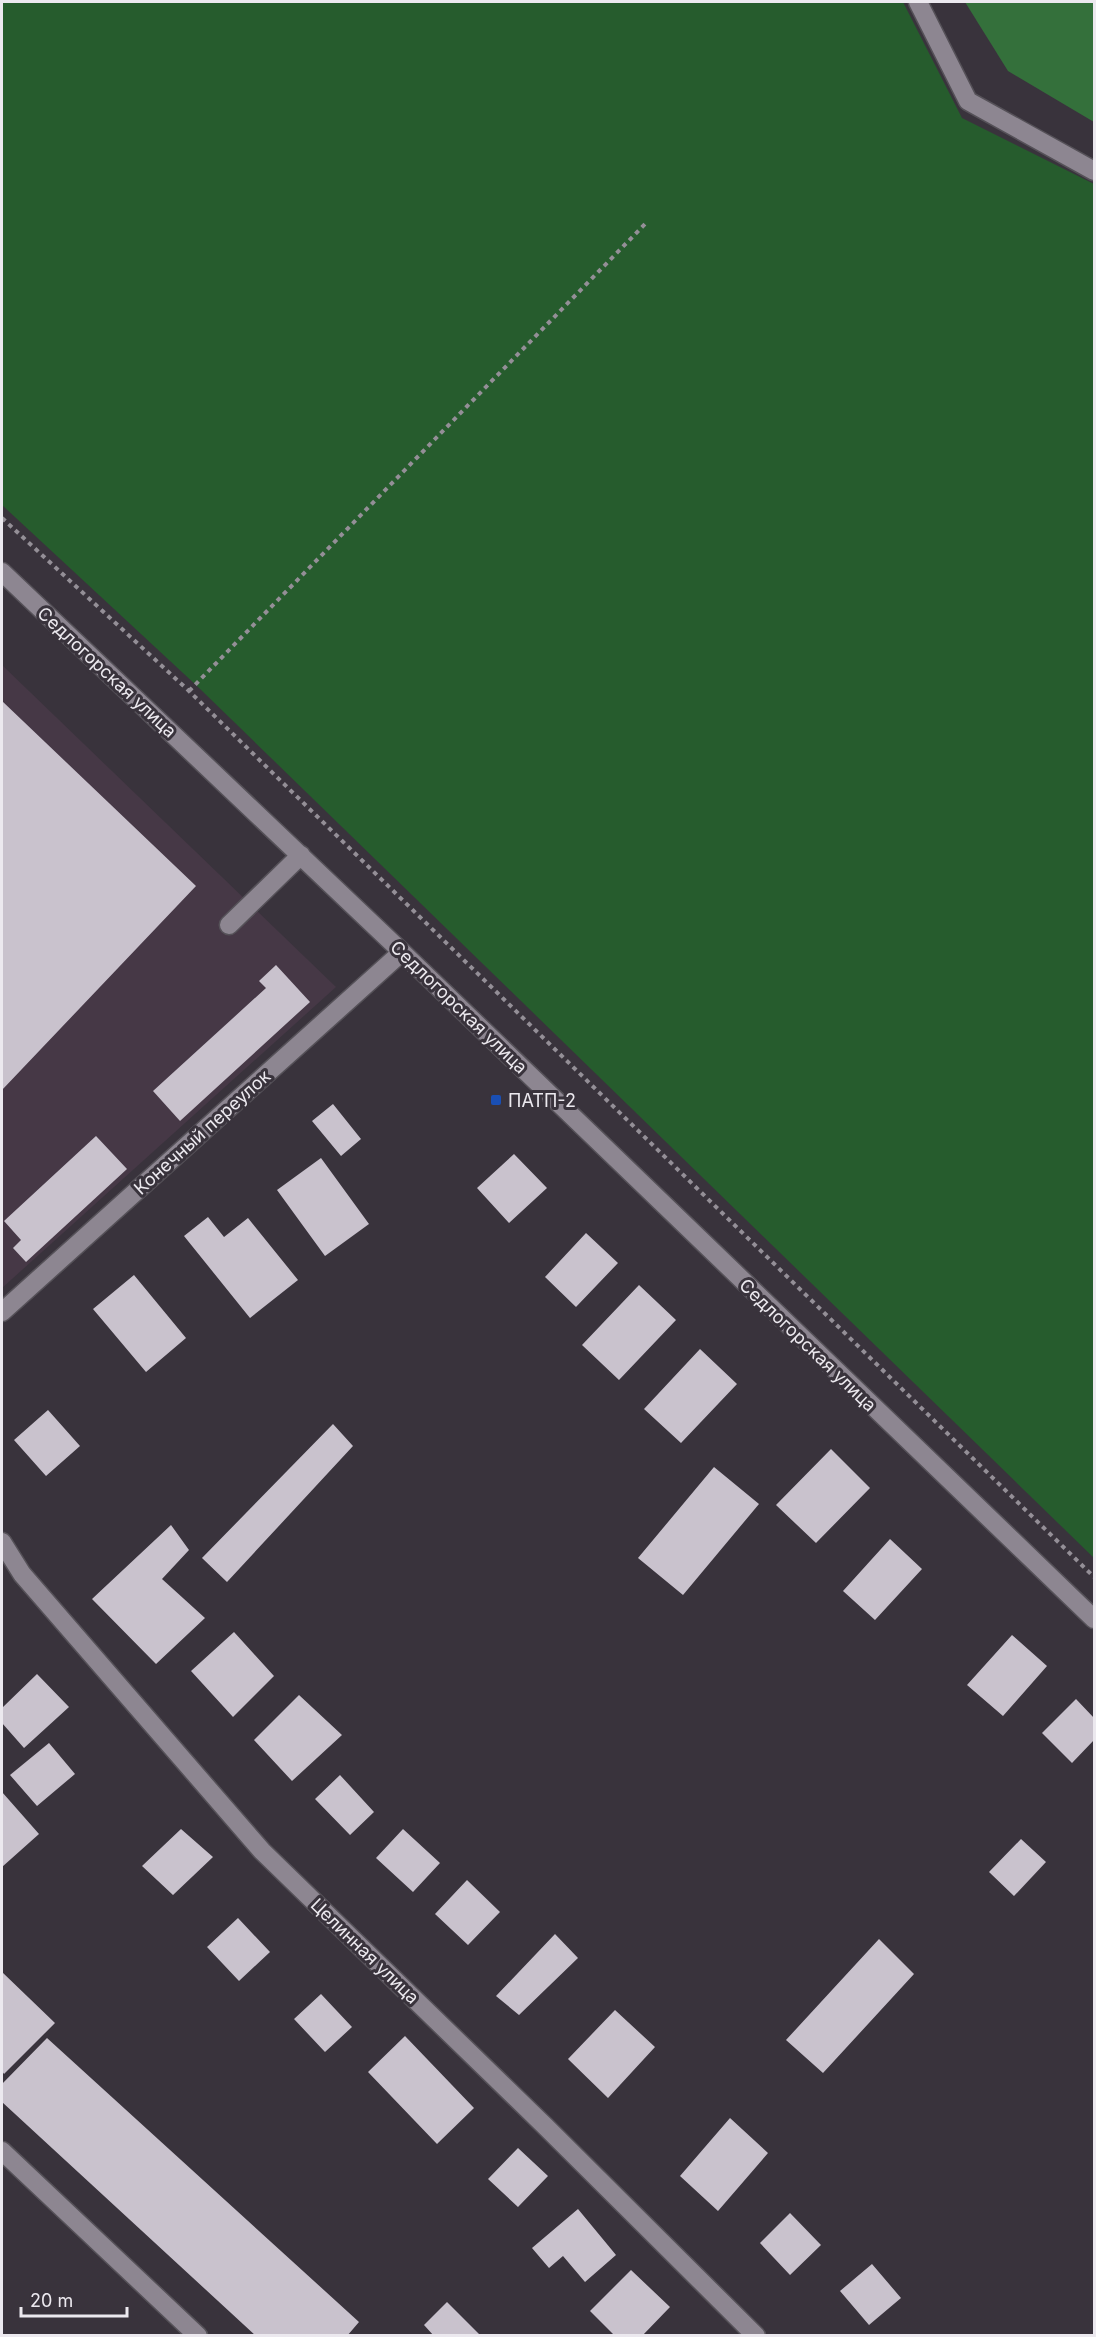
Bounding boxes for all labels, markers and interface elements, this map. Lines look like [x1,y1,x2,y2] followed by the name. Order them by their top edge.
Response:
[33,602,181,742] street label: Седлогорская улица
[386,936,532,1078] street label: Седлогорская улица
[130,1065,275,1199] street label: Конечный переулок
[508,1090,576,1111] place label: ПАТП-2
[489,1093,503,1107] marker: ПАТП-2
[735,1274,881,1416] street label: Седлогорская улица
[307,1894,423,2008] street label: Целинная улица
[21,2280,128,2318] scale bar
[30,2290,73,2311] text: 20 m

